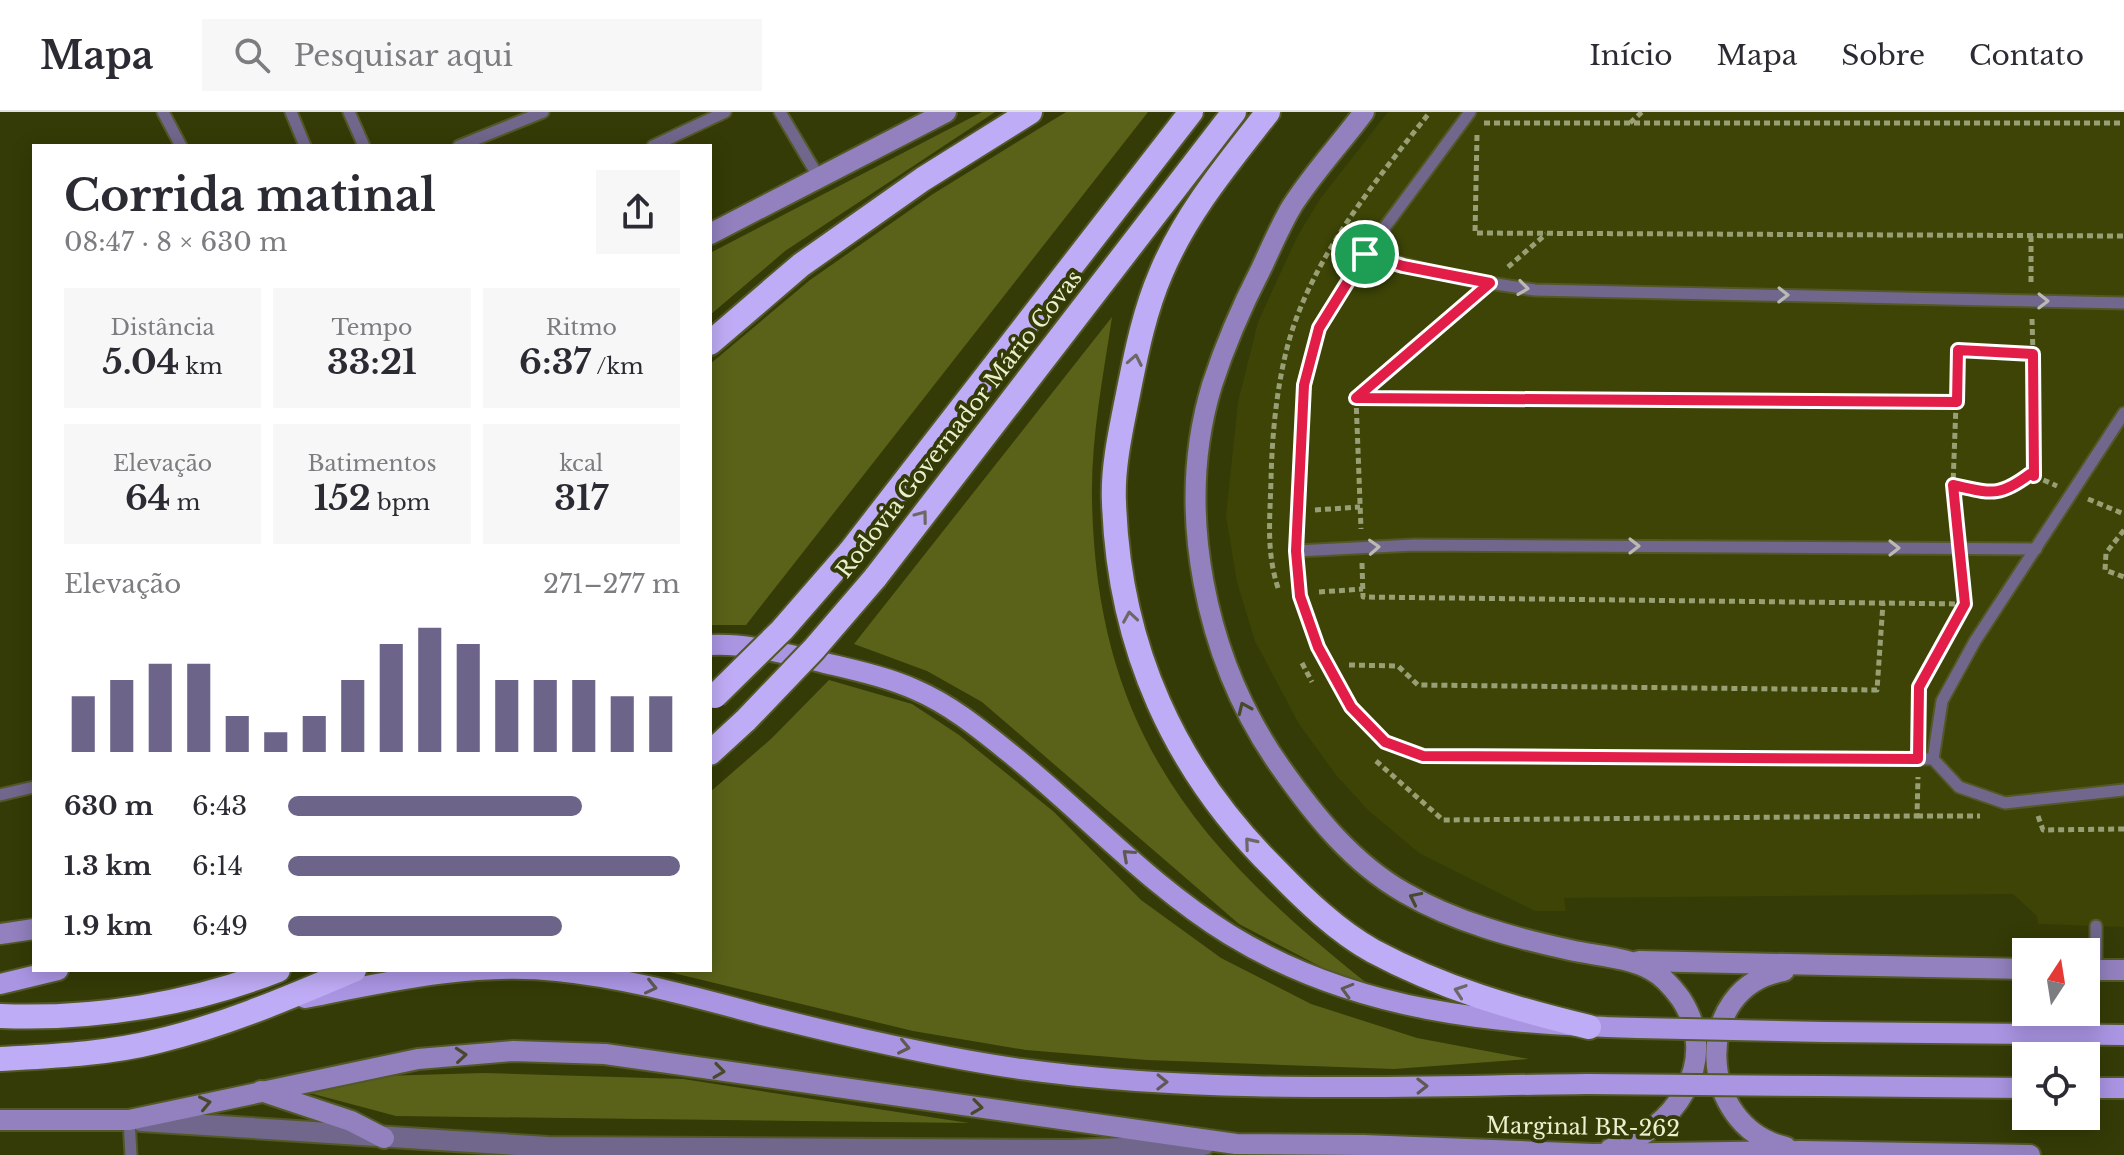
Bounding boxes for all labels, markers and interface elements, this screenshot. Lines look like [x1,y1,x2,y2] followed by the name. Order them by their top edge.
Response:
[202,19,762,91] search box
[40,32,154,79] text: Mapa
[230,33,274,77] icon: search
[294,37,513,74] text: Pesquisar aqui
[1589,38,1673,73] text: Início
[1717,38,1797,73] text: Mapa
[1841,38,1925,73] text: Sobre
[1969,38,2084,73] text: Contato
[64,168,436,223] text: Corrida matinal
[596,170,680,254] button: share
[1331,220,1399,288] pin
[64,226,287,258] text: 08:47 · 8 × 630 m
[1343,232,1387,276] icon: arrive
[830,265,1088,583] street label: Rodovia Governador Mário Covas
[1516,279,1530,296] one-way arrow
[1777,287,1790,304] one-way arrow
[2037,292,2050,310] one-way arrow
[111,314,215,341] text: Distância
[332,314,412,341] text: Tempo
[546,314,617,341] text: Ritmo
[103,341,179,383] text: 5.04
[327,341,417,383] text: 33:21
[519,341,591,383] text: 6:37
[179,353,223,380] text: km
[591,353,644,380] text: /km
[1126,354,1143,367] one-way arrow
[113,450,212,477] text: Elevação
[308,450,436,477] text: Batimentos
[559,450,603,477] text: kcal
[125,477,170,519] text: 64
[314,477,371,519] text: 152
[554,477,608,519] text: 317
[170,489,200,516] text: m
[371,489,430,516] text: bpm
[912,510,926,525] one-way arrow
[1628,537,1641,555] one-way arrow
[1368,539,1381,556] one-way arrow
[1888,539,1901,556] one-way arrow
[64,568,181,600] text: Elevação
[543,568,680,600] text: 271–277 m
[1122,610,1139,624] one-way arrow
[1238,702,1254,716] one-way arrow
[64,790,153,822] text: 630 m
[192,790,247,822] text: 6:43
[1245,838,1260,853] one-way arrow
[64,850,152,882] text: 1.3 km
[192,850,243,882] text: 6:14
[1122,850,1137,864] one-way arrow
[1409,892,1424,908] one-way arrow
[64,910,153,942] text: 1.9 km
[192,910,248,942] text: 6:49
[2012,938,2100,1026] north arrow
[2012,938,2100,1130] map controls
[644,978,658,995] one-way arrow
[1341,982,1355,999] one-way arrow
[1454,985,1468,1001] one-way arrow
[897,1038,911,1055] one-way arrow
[2012,1042,2100,1130] button: locate
[455,1047,468,1064] one-way arrow
[712,1062,726,1079] one-way arrow
[1156,1073,1169,1091] one-way arrow
[1416,1077,1429,1095] one-way arrow
[198,1095,212,1112] one-way arrow
[970,1098,983,1115] one-way arrow
[1486,1112,1680,1142] street label: Marginal BR-262

